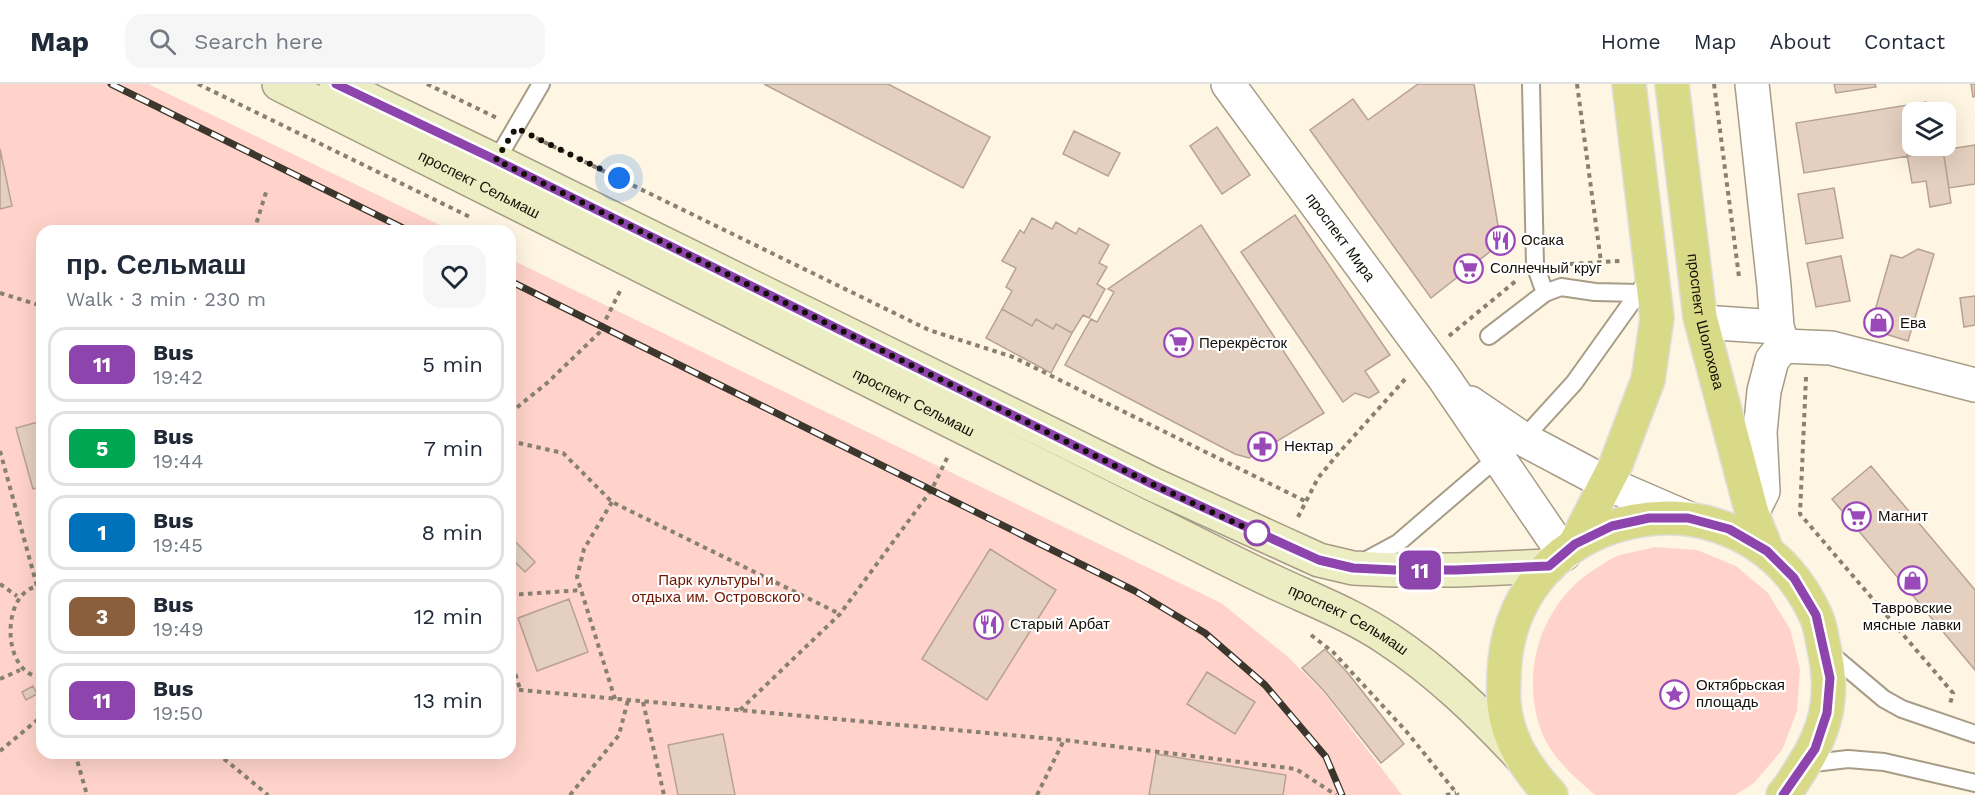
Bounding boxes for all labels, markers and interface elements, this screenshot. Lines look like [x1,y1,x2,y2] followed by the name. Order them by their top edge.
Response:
[125,14,545,68] search box
[30,25,89,58] text: Map
[146,25,179,58] icon: search
[194,29,323,54] text: Search here
[1601,29,1661,54] text: Home
[1694,29,1737,54] text: Map
[1770,29,1831,54] text: About
[1864,29,1945,54] text: Contact
[1902,102,1956,156] map controls
[1902,102,1956,156] button: layers
[416,146,543,222] street label: проспект Сельмаш
[604,163,634,193] your location
[1302,189,1379,285] street label: проспект Мира
[1484,224,1516,256] restaurant icon: Осака
[1521,231,1564,249] place label: Осака
[423,245,486,308] button: heart
[66,248,247,281] text: пр. Сельмаш
[1453,252,1485,284] supermarket icon: Солнечный круг
[1683,253,1728,392] street label: проспект Шолохова
[1490,259,1602,277] place label: Солнечный круг
[66,287,266,311] text: Walk · 3 min · 230 m
[1863,307,1895,339] shop icon: Ева
[1900,314,1927,332] place label: Ева
[1162,327,1194,359] supermarket icon: Перекрёсток
[1199,334,1288,352] place label: Перекрёсток
[153,340,193,365] text: Bus
[93,352,111,377] text: 11
[422,352,483,377] text: 5 min
[850,364,977,440] street label: проспект Сельмаш
[153,365,203,389] text: 19:42
[153,424,193,449] text: Bus
[1247,430,1279,462] pharmacy icon: Нектар
[96,436,108,461] text: 5
[423,436,483,461] text: 7 min
[1284,437,1333,455] place label: Нектар
[153,449,204,473] text: 19:44
[1841,500,1873,532] supermarket icon: Магнит
[1878,507,1928,525] place label: Магнит
[153,508,193,533] text: Bus
[97,520,107,545] text: 1
[422,520,483,545] text: 8 min
[1244,520,1270,546] unlabelled marker
[153,533,203,557] text: 19:45
[1393,550,1447,590] line badge: 11
[1411,558,1429,583] text: 11
[1896,565,1928,597] shop icon: Тавровские мясные лавки
[631,571,801,606] park label: Парк культуры и отдыха им. Островского
[1286,581,1412,659] street label: проспект Сельмаш
[153,592,193,617] text: Bus
[1863,599,1961,634] place label: Тавровские мясные лавки
[96,604,108,629] text: 3
[414,604,483,629] text: 12 min
[973,608,1005,640] restaurant icon: Старый Арбат
[1010,615,1110,633] place label: Старый Арбат
[153,617,204,641] text: 19:49
[153,676,193,701] text: Bus
[1696,676,1785,711] place label: Октябрьская площадь
[1659,678,1691,710] place icon: Октябрьская площадь
[93,688,111,713] text: 11
[414,688,483,713] text: 13 min
[153,701,203,725] text: 19:50

